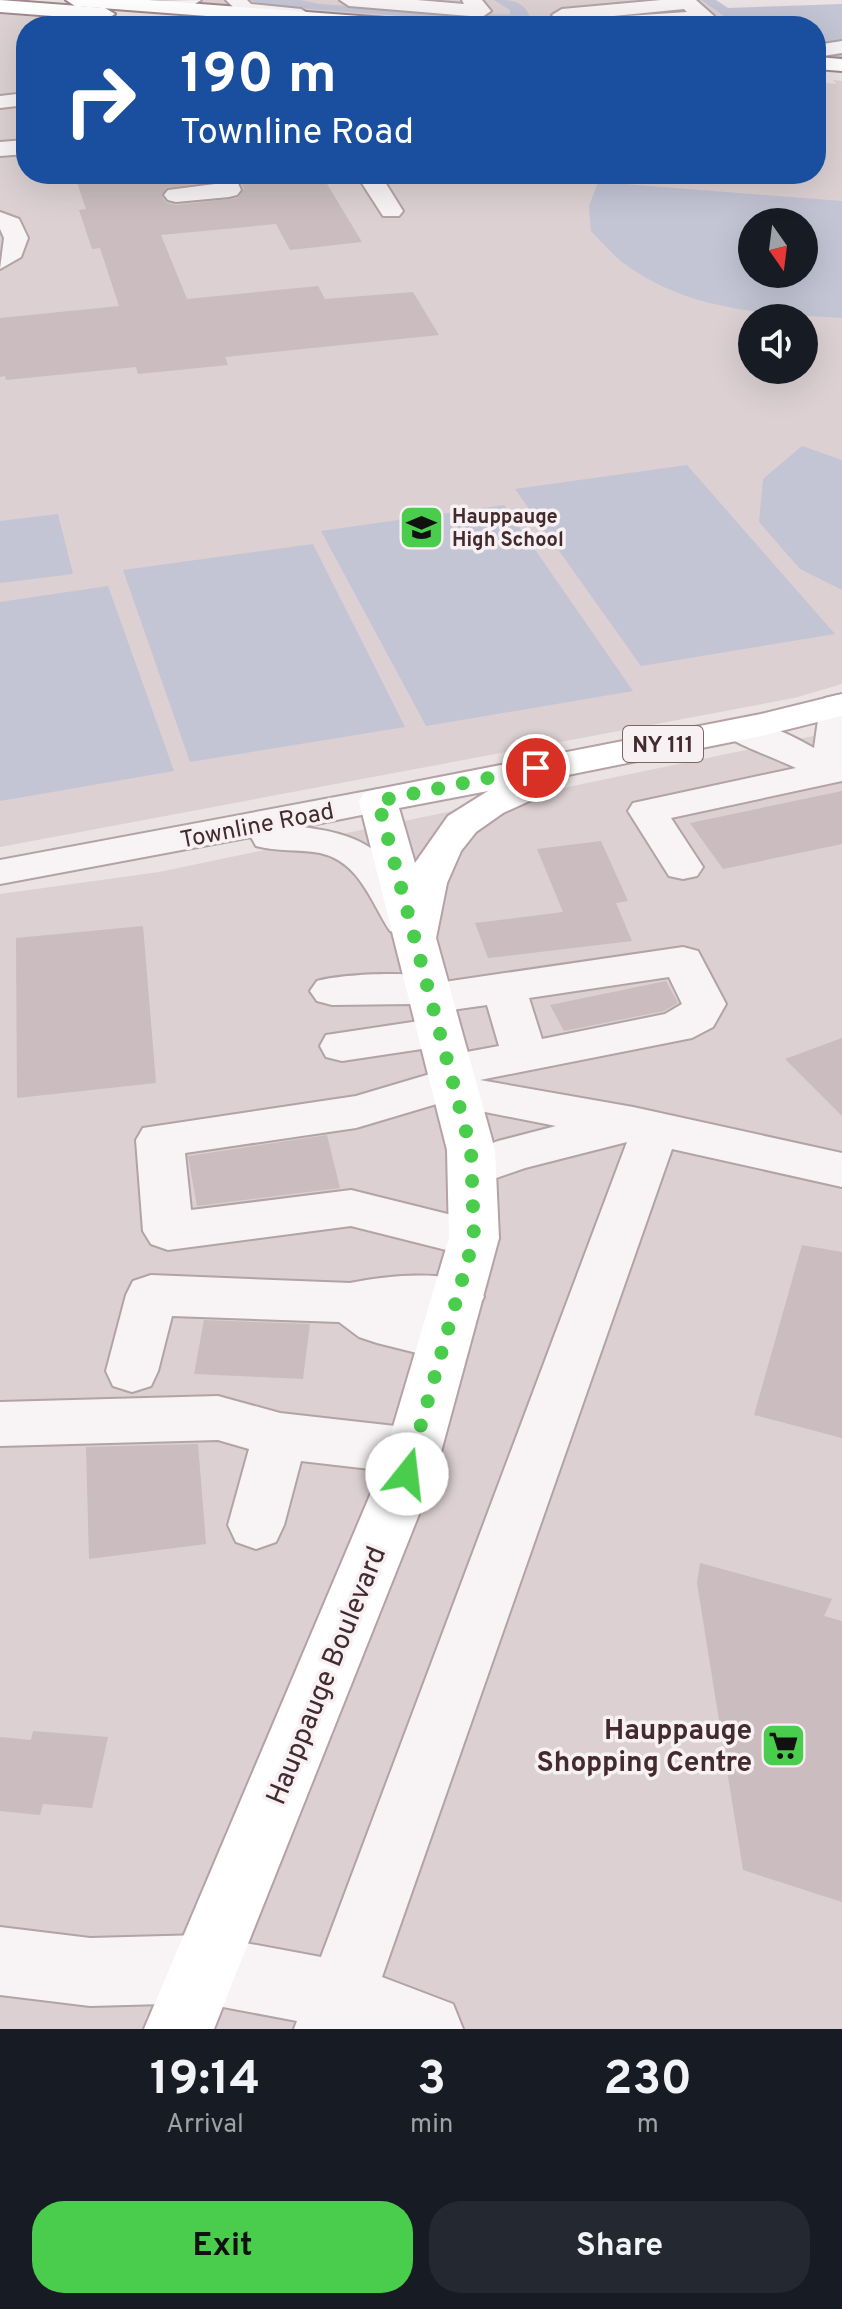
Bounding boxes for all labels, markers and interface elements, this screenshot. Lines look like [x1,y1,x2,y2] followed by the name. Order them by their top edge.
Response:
[180,42,337,112] text: 190 m
[48,48,152,152] icon: right
[180,111,414,157] text: Townline Road
[738,208,818,288] north arrow
[738,208,818,384] map controls
[738,304,818,384] button: sound
[397,503,445,551] school or university icon: Hauppauge High School
[452,505,564,554] place label: Hauppauge High School
[623,726,703,762] road number: NY 111
[502,734,570,802] pin
[514,746,558,790] icon: arrive
[178,797,337,857] street label: Townline Road
[365,1432,449,1516] position arrow
[259,1542,396,1811] street label: Hauppauge Boulevard
[537,1714,752,1782] place label: Hauppauge Shopping Centre
[759,1721,807,1769] supermarket icon: Hauppauge Shopping Centre
[150,2051,260,2111] text: 19:14
[417,2051,446,2111] text: 3
[603,2051,692,2111] text: 230
[166,2109,244,2142] text: Arrival
[410,2109,453,2142] text: min
[637,2109,659,2142] text: m
[32,2201,413,2293] button: Exit
[429,2201,810,2293] button: Share

